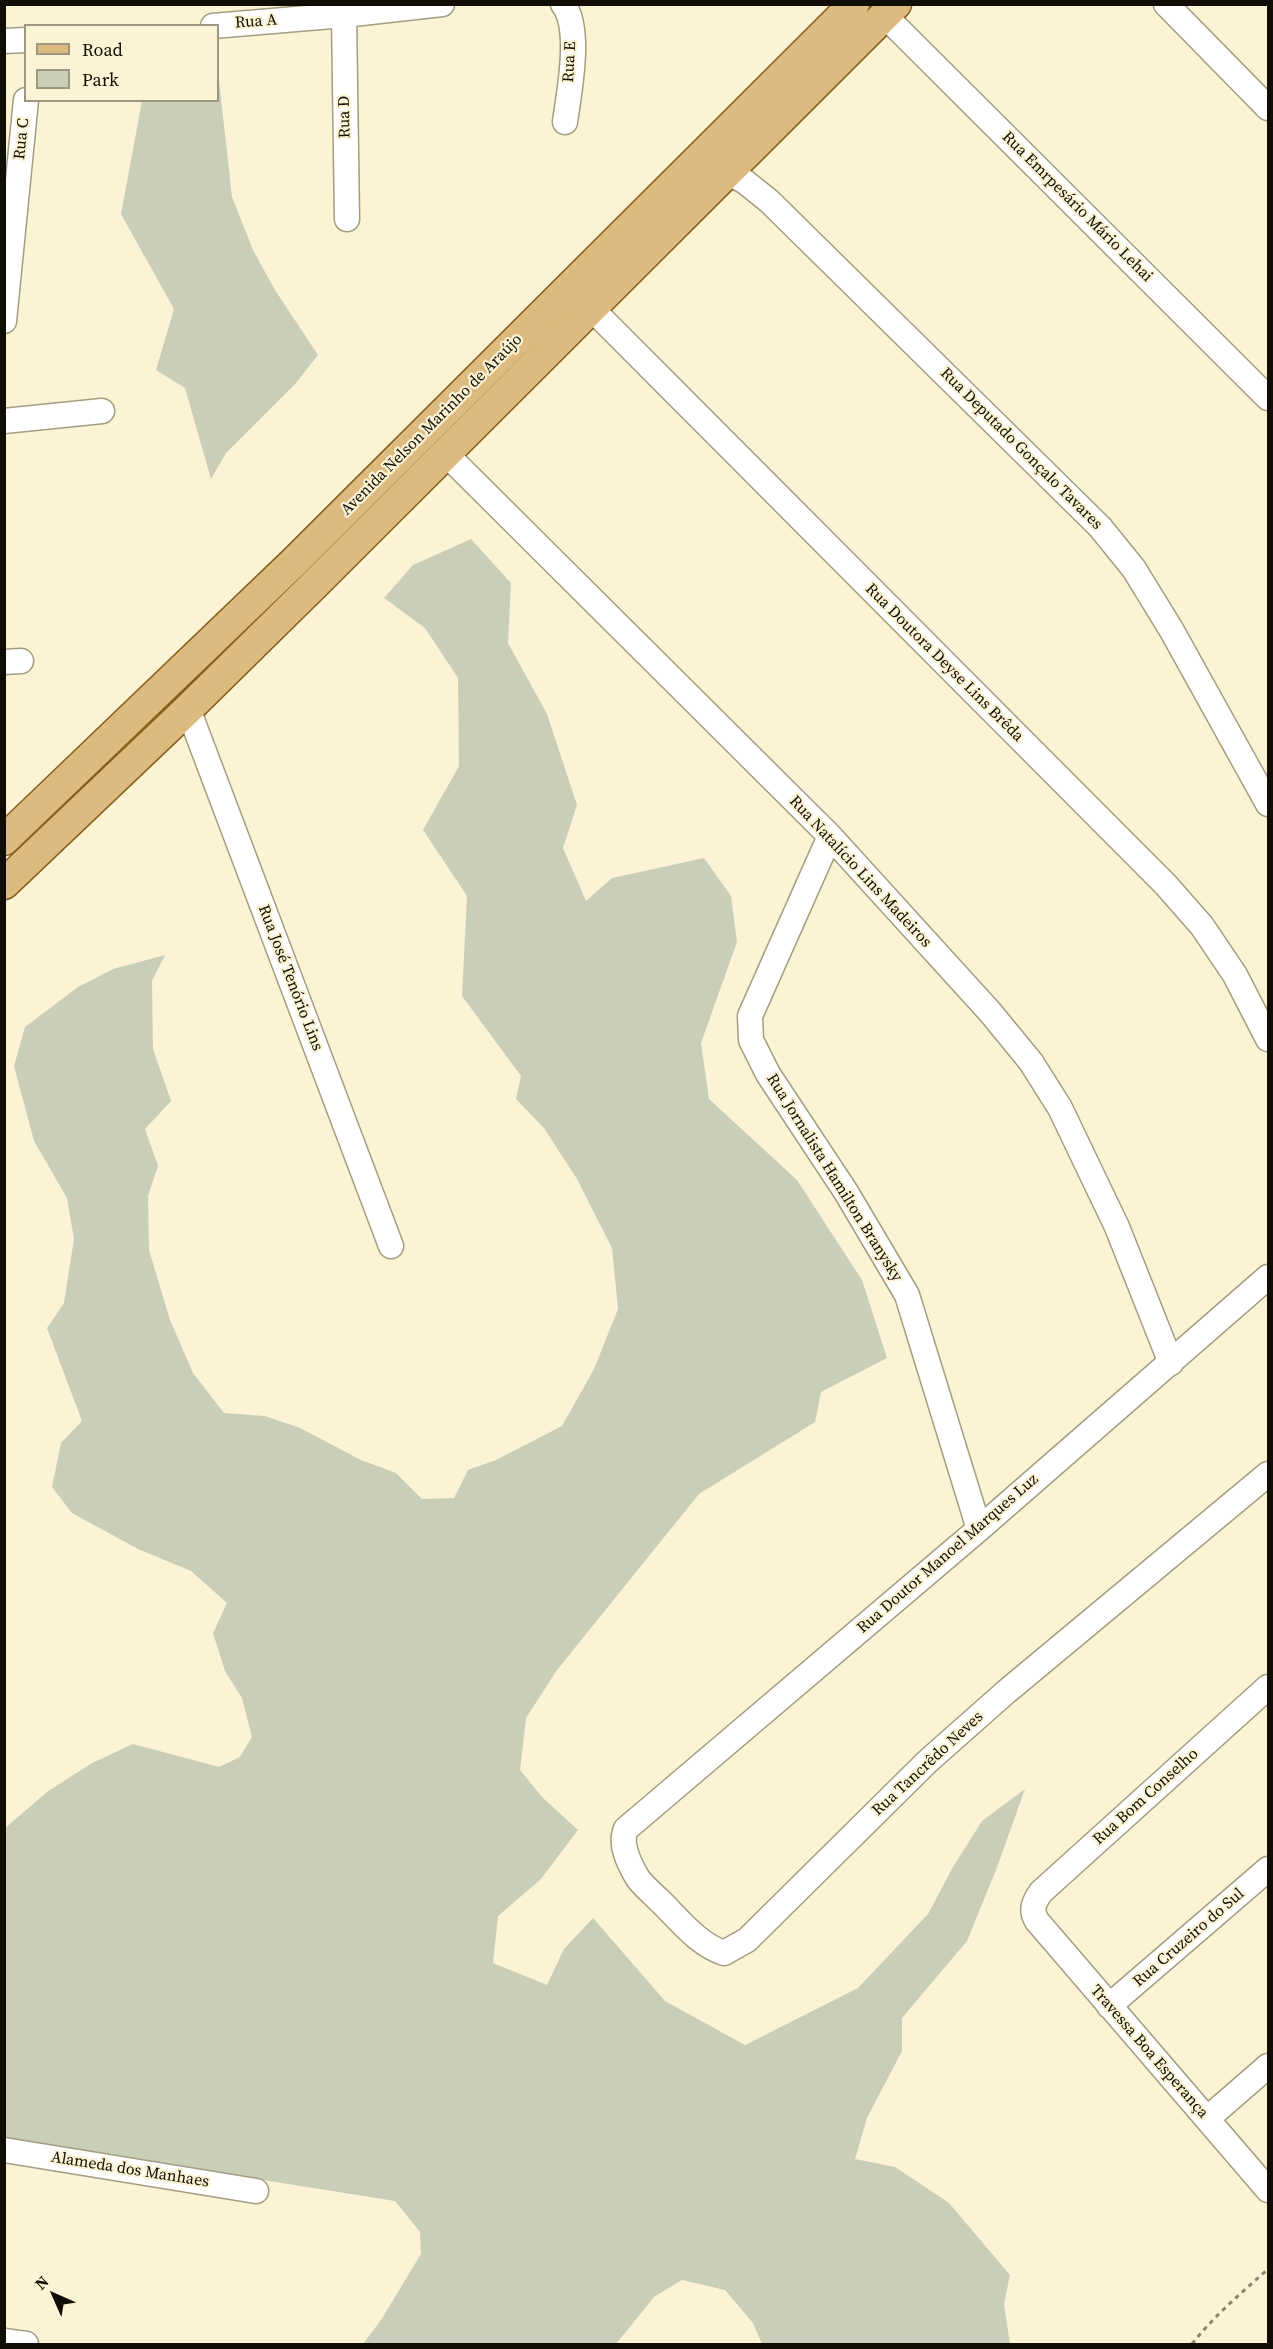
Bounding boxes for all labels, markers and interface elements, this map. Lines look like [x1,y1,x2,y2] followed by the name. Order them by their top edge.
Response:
[234,11,278,33] street label: Rua A
[24,24,219,102] legend
[82,37,123,62] text: Road
[559,41,581,83] street label: Rua E
[82,67,119,92] text: Park
[335,95,355,139] street label: Rua D
[10,117,34,161] street label: Rua C
[998,128,1156,286] street label: Rua Emrpesário Mário Lehai
[337,330,527,520] street label: Avenida Nelson Marinho de Araújo
[936,364,1106,534] street label: Rua Deputado Gonçalo Tavares
[861,580,1027,746] street label: Rua Doutora Deyse Lins Brêda
[785,792,935,952] street label: Rua Natalício Lins Madeiros
[253,902,327,1054] street label: Rua José Tenório Lins
[762,1071,906,1285] street label: Rua Jornalista Hamilton Branysky
[853,1470,1043,1638] street label: Rua Doutor Manoel Marques Luz
[869,1708,987,1820] street label: Rua Tancrêdo Neves
[1089,1745,1203,1849] street label: Rua Bom Conselho
[1130,1885,1248,1991] street label: Rua Cruzeiro do Sul
[1086,1981,1212,2123] street label: Travessa Boa Esperança
[50,2148,210,2192] street label: Alameda dos Manhaes
[24,2265,84,2325] north arrow
[29,2270,53,2294] text: N

